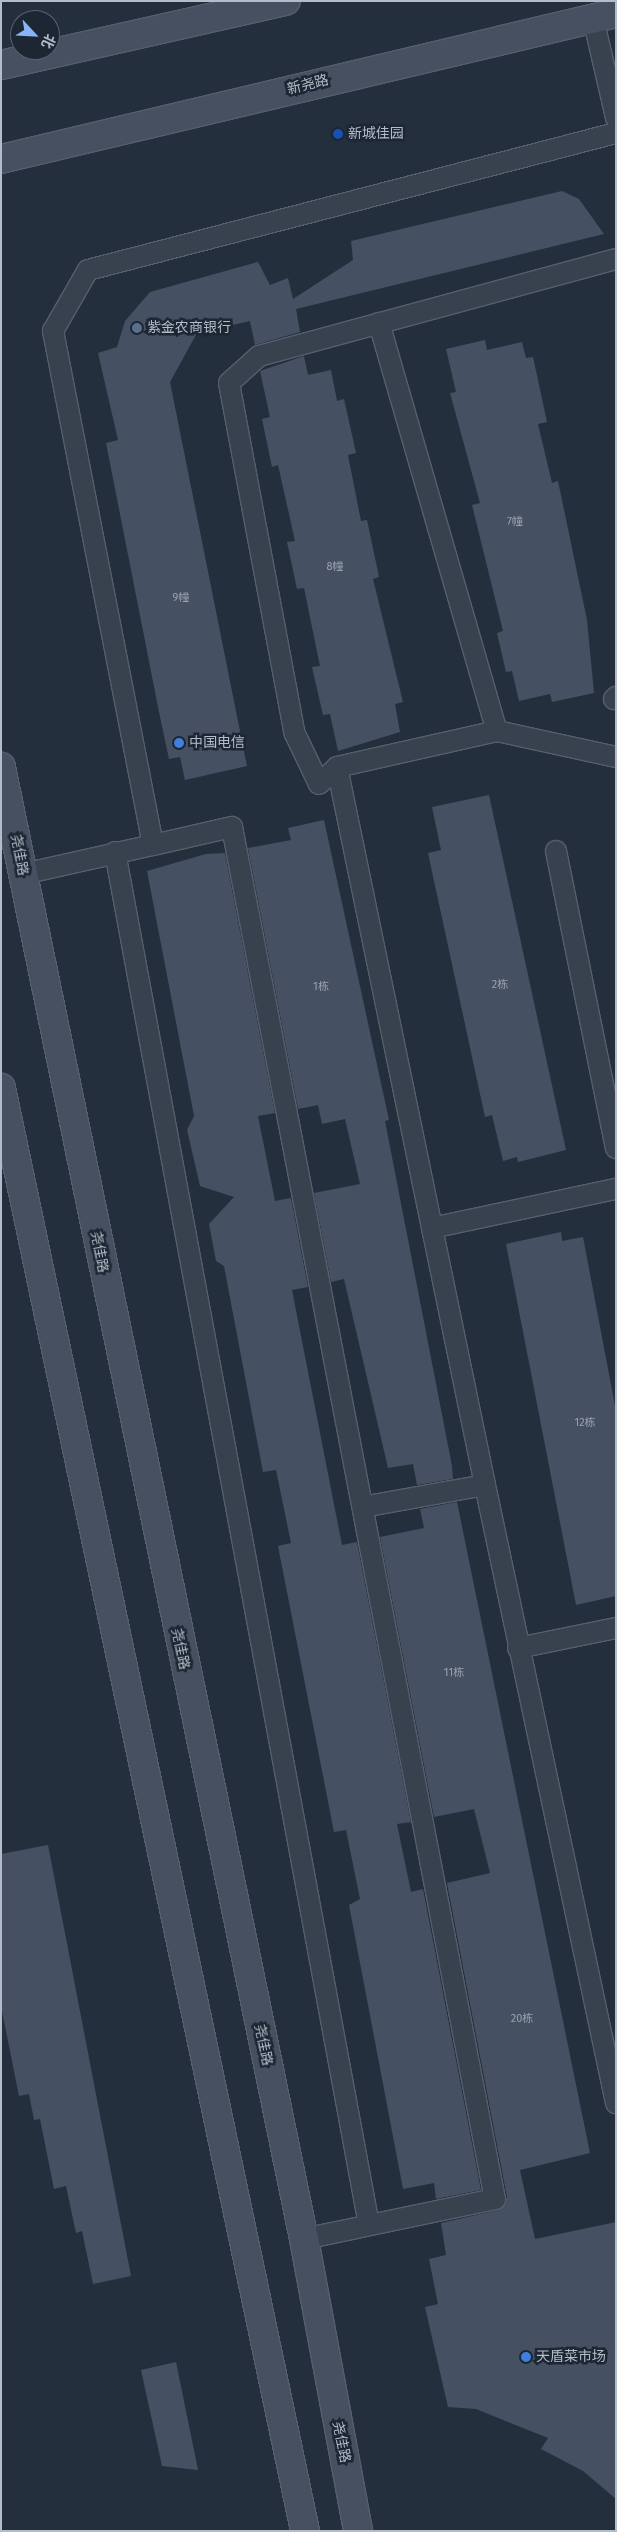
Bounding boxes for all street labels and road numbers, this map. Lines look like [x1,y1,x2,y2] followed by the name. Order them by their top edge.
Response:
[286,72,330,98] street label: 新尧路
[7,833,31,877] street label: 尧佳路
[87,1230,111,1274] street label: 尧佳路
[167,1627,193,1671] street label: 尧佳路
[250,2023,276,2067] street label: 尧佳路
[329,2420,353,2464] street label: 尧佳路

